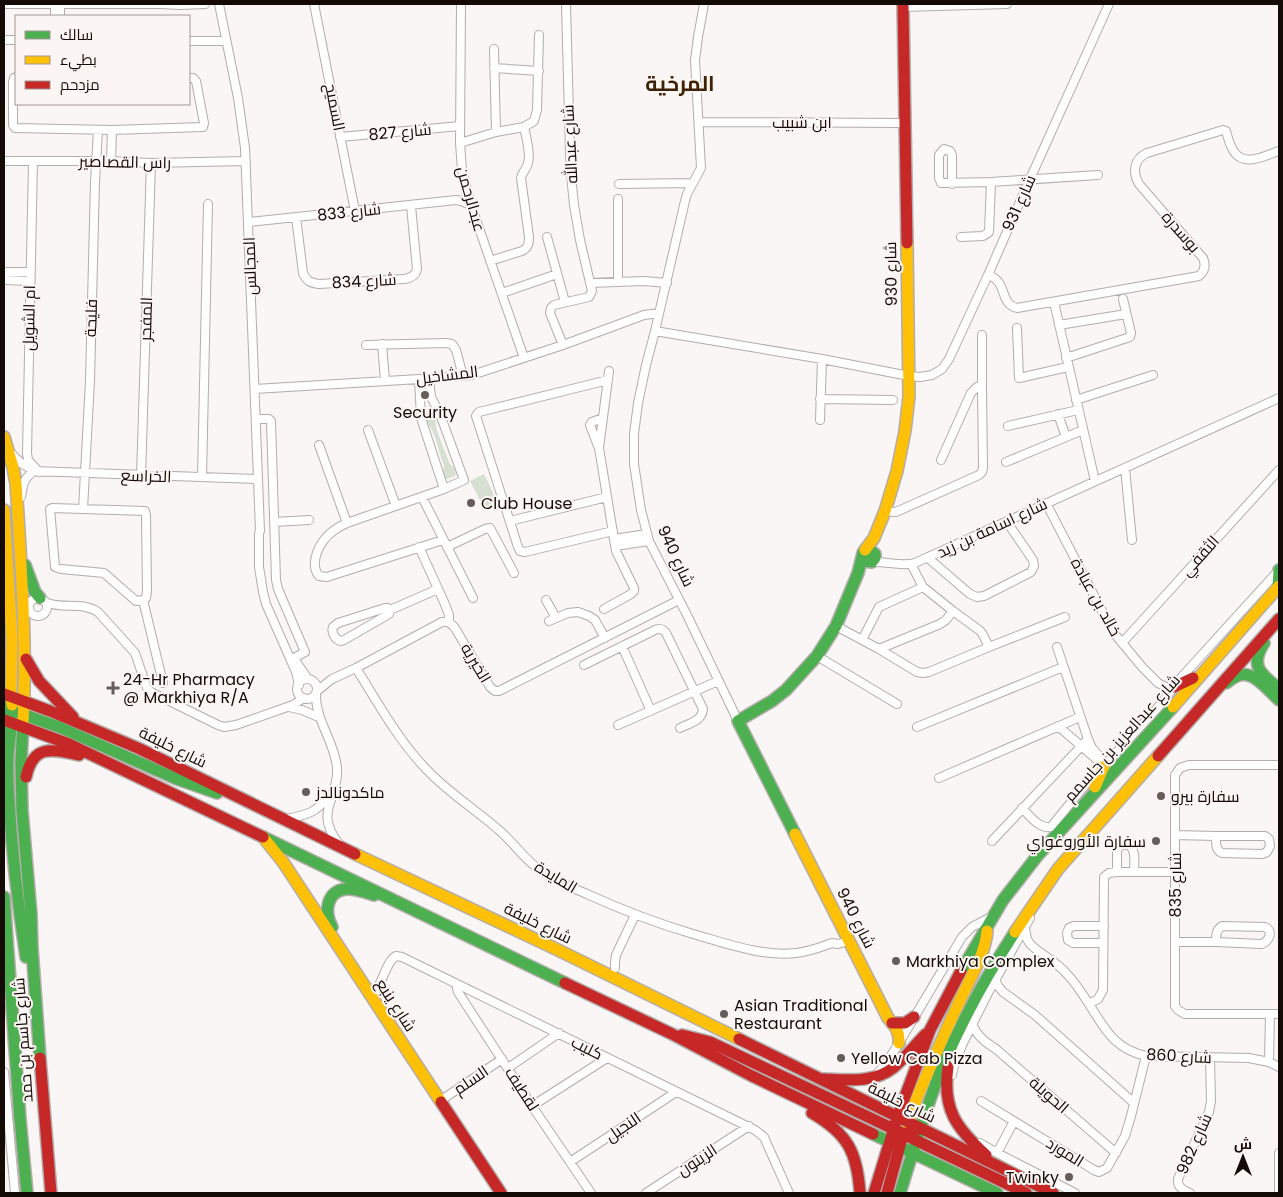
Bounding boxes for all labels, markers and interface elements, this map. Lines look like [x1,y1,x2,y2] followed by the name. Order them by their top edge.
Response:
[15,15,190,105] legend
[60,24,93,45] text: سالك
[60,49,97,72] text: بطيء
[645,69,715,98] district label: المرخية
[60,74,100,95] text: مزدحم
[319,81,351,133] street label: السميح
[556,104,584,184] street label: شارع عبدالله
[772,111,832,134] street label: ابن شبيب
[367,118,433,146] street label: شارع 827
[78,150,171,174] street label: راس القصاصير
[451,164,491,234] street label: عبدالرحمن
[996,171,1042,235] street label: شارع 931
[316,197,382,227] street label: شارع 833
[1156,206,1206,258] street label: بوسدرة
[237,236,263,296] street label: المجالس
[879,241,903,307] street label: شارع 930
[331,268,397,294] street label: شارع 834
[17,285,41,351] street label: ام الشويل
[134,297,158,342] street label: المفجر
[79,298,103,338] street label: فليحة
[414,360,480,390] street label: المشاخيل
[419,389,431,401] marker: Security
[393,401,457,424] place label: Security
[120,464,172,488] street label: الخراسع
[481,492,573,515] place label: Club House
[933,492,1051,564] street label: شارع اسامة بن زيد
[465,497,477,509] marker: Club House
[652,521,700,591] street label: شارع 940
[1175,530,1226,583] street label: الثقفي
[1065,554,1127,640] street label: خالد بن عبادة
[455,639,497,687] street label: الخيرية
[123,668,255,709] place label: 24-Hr Pharmacy @ Markhiya R/A
[1059,669,1185,807] street label: شارع عبدالعزيز بن جاسمم
[107,682,119,694] marker: 24-Hr Pharmacy @ Markhiya R/A
[135,721,211,773] street label: شارع خليفة
[315,781,384,804] place label: ماكدونالدز
[1171,785,1240,808] place label: سفارة بيرو
[300,786,312,798] marker: ماكدونالدز
[1155,790,1167,802] marker: سفارة بيرو
[1026,830,1146,855] place label: سفارة الأوروغواي
[1150,835,1162,847] marker: سفارة الأوروغواي
[1164,853,1187,917] street label: شارع 835
[530,855,582,899] street label: المايدة
[831,884,881,952] street label: شارع 940
[500,897,576,949] street label: شارع خليفة
[906,950,1055,973] place label: Markhiya Complex
[890,955,902,967] marker: Markhiya Complex
[370,974,422,1036] street label: شارع ينبع
[7,977,39,1103] street label: شارع جاسم بن حمد
[734,994,868,1035] place label: Asian Traditional Restaurant
[718,1008,730,1020] marker: Asian Traditional Restaurant
[567,1030,607,1066] street label: كليب
[1146,1043,1212,1069] street label: شارع 860
[851,1047,983,1070] place label: Yellow Cab Pizza
[835,1052,847,1064] marker: Yellow Cab Pizza
[449,1060,493,1100] street label: السلم
[499,1063,545,1115] street label: لقطيف
[1024,1071,1074,1119] street label: الحويلة
[864,1076,940,1128] street label: شارع خليفة
[600,1107,646,1147] street label: النجيل
[1170,1110,1218,1178] street label: شارع 982
[1042,1131,1088,1173] street label: المورد
[1218,1132,1268,1182] north arrow
[1234,1134,1252,1154] text: ش
[672,1138,722,1182] street label: الزيتون
[1006,1166,1059,1189] place label: Twinky
[1063,1171,1075,1183] marker: Twinky

